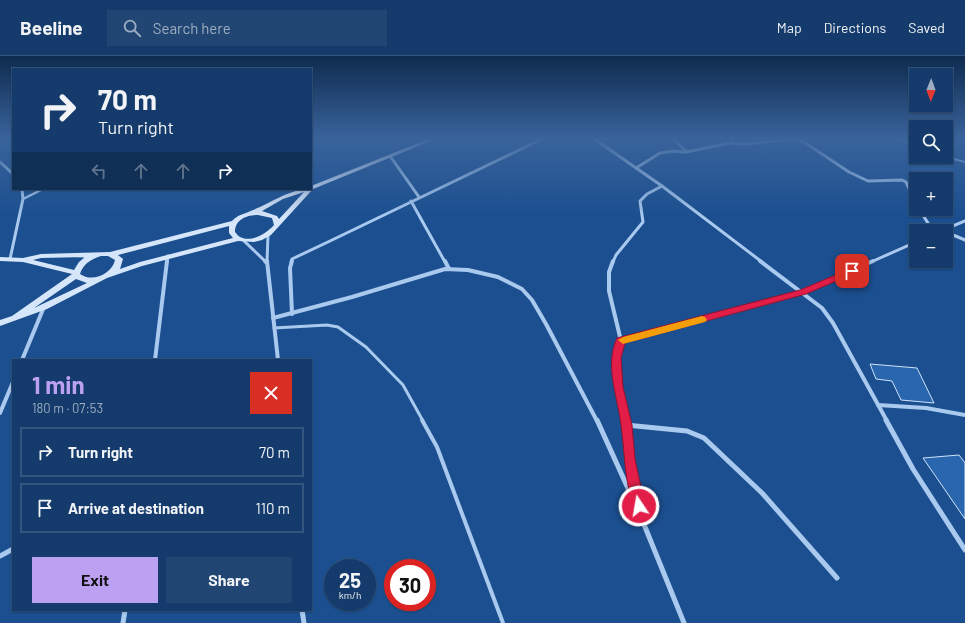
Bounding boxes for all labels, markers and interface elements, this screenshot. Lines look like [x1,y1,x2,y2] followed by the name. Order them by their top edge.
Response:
[107,10,387,46] search box
[20,16,83,39] text: Beeline
[121,17,143,39] icon: search
[153,19,231,37] text: Search here
[777,19,802,36] text: Map
[824,19,886,36] text: Directions
[908,19,945,36] text: Saved
[909,68,953,112] north arrow
[909,68,953,268] map controls
[98,82,157,116] text: 70 m
[32,84,84,136] icon: right
[98,116,174,138] text: Turn right
[909,120,953,164] button: search
[88,160,110,182] icon: left
[130,160,152,182] icon: ahead
[172,160,194,182] icon: ahead
[214,160,236,182] icon: right
[909,172,953,216] button: +
[909,224,953,268] button: −
[835,254,869,288] pin
[841,260,863,282] icon: arrive
[32,370,85,399] text: 1 min
[250,372,292,414] button: close
[32,400,103,416] text: 180 m · 07:53
[34,441,56,463] icon: right
[68,443,133,461] text: Turn right
[259,443,290,461] text: 70 m
[618,485,660,527] position arrow
[34,497,56,519] icon: arrive
[68,499,204,517] text: Arrive at destination
[256,499,290,517] text: 110 m
[32,557,158,603] button: Exit
[166,557,292,603] button: Share
[384,559,436,611] speed limit sign: 30
[339,568,361,592] text: 25
[339,589,361,601] text: km/h

